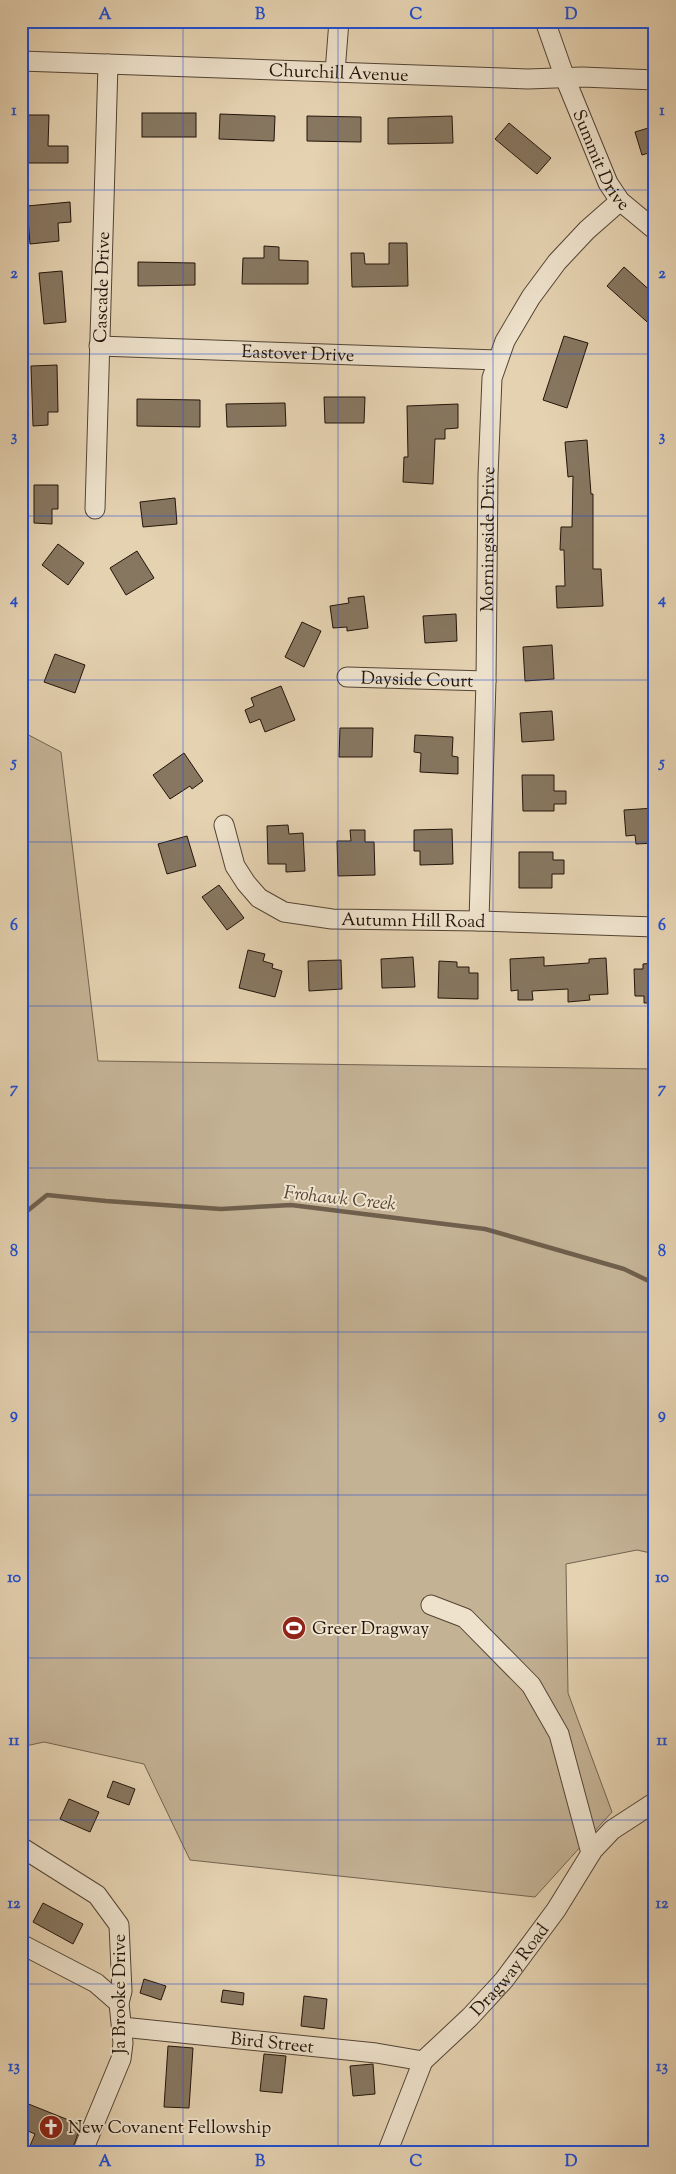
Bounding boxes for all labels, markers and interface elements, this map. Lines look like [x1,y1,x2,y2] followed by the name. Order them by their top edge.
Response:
[99,4,112,27] text: A
[255,4,265,27] text: B
[410,4,423,27] text: C
[565,4,578,27] text: D
[268,59,409,90] street label: Churchill Avenue
[11,100,17,123] text: 1
[659,100,665,123] text: 1
[564,106,634,218] street label: Summit Drive
[89,231,118,343] street label: Cascade Drive
[10,263,18,286] text: 2
[658,263,666,286] text: 2
[241,340,355,370] street label: Eastover Drive
[11,426,18,449] text: 3
[659,426,666,449] text: 3
[476,466,503,612] street label: Morningside Drive
[9,589,18,612] text: 4
[657,589,666,612] text: 4
[360,666,474,696] street label: Dayside Court
[9,752,17,775] text: 5
[657,752,665,775] text: 5
[341,908,486,936] street label: Autumn Hill Road
[10,915,18,938] text: 6
[658,915,666,938] text: 6
[10,1078,19,1101] text: 7
[658,1078,667,1101] text: 7
[282,1180,398,1219] water label: Frohawk Creek
[10,1241,18,1264] text: 8
[658,1241,666,1264] text: 8
[10,1404,18,1427] text: 9
[658,1404,666,1427] text: 9
[7,1567,21,1590] text: 10
[655,1567,669,1590] text: 10
[281,1615,307,1641] sports icon: Greer Dragway
[312,1617,429,1643] place label: Greer Dragway
[9,1730,20,1753] text: 11
[657,1730,668,1753] text: 11
[8,1893,21,1916] text: 12
[656,1893,669,1916] text: 12
[466,1919,557,2023] street label: Dragway Road
[108,1934,134,2055] street label: Ja Brooke Drive
[229,2027,315,2062] street label: Bird Street
[8,2056,20,2079] text: 13
[656,2056,668,2079] text: 13
[38,2114,64,2140] church icon: New Covanent Fellowship
[68,2116,271,2142] place label: New Covanent Fellowship
[99,2151,112,2174] text: A
[255,2151,265,2174] text: B
[410,2151,423,2174] text: C
[565,2151,578,2174] text: D

